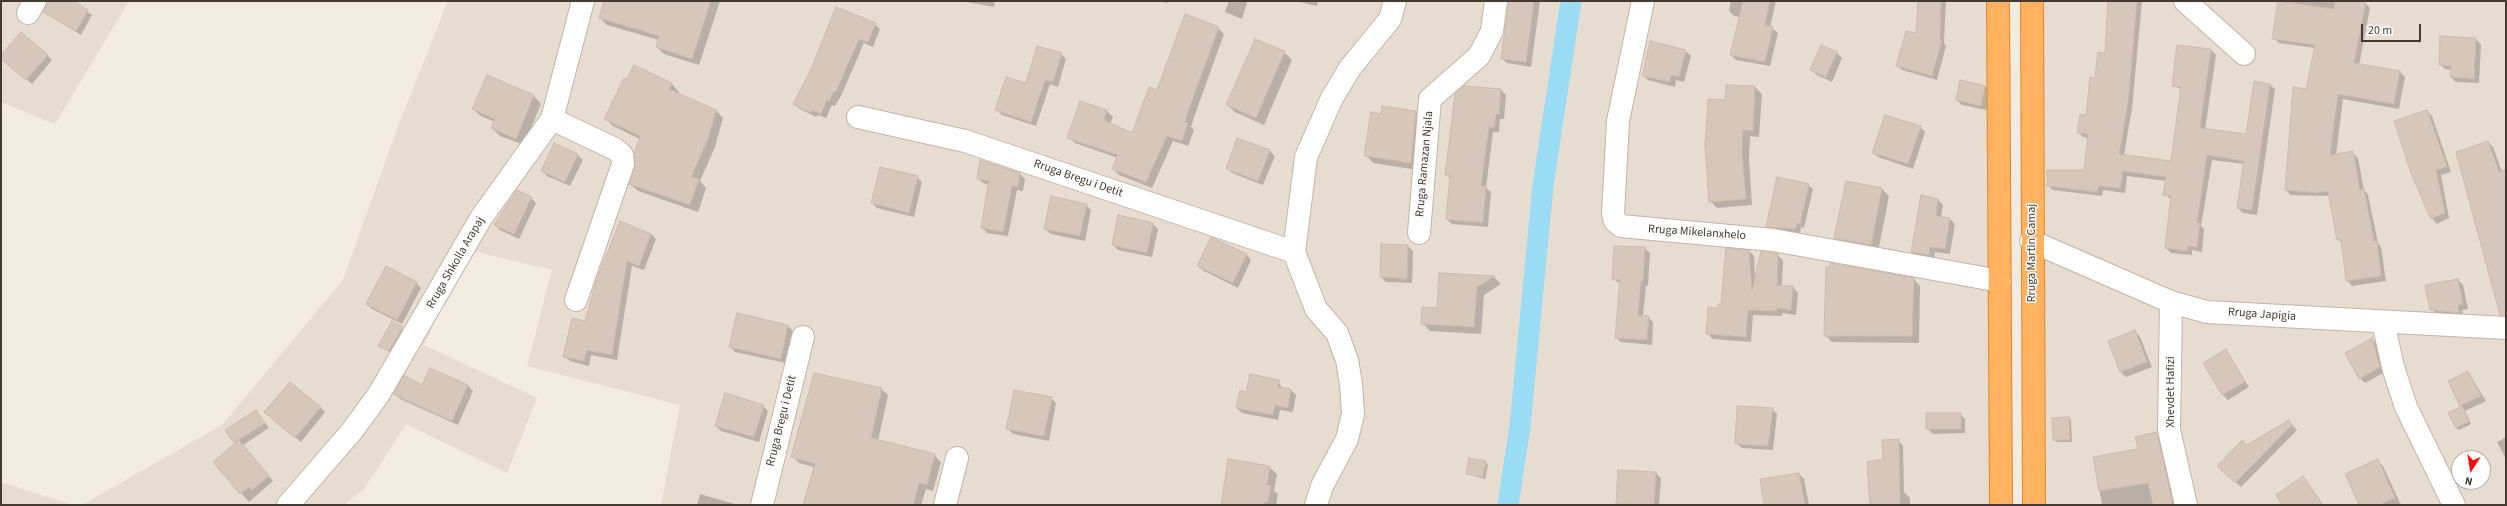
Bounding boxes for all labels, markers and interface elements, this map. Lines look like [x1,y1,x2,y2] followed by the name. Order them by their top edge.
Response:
[2363,16,2423,42] scale bar
[2368,22,2392,39] text: 20 m
[1413,110,1437,218] street label: Rruga Ramazan Njala
[1032,157,1124,201] street label: Rruga Bregu i Detit
[2025,204,2039,302] street label: Rruga Martin Camaj
[424,215,488,311] street label: Rruga Shkolla Arapaj
[1647,222,1747,244] street label: Rruga Mikelanxhelo
[2227,305,2297,325] street label: Rruga Japigia
[2164,356,2178,428] street label: Xhevdet Hafizi
[764,374,800,468] street label: Rruga Bregu i Detit
[2451,450,2491,490] north arrow
[2463,473,2474,489] text: N

